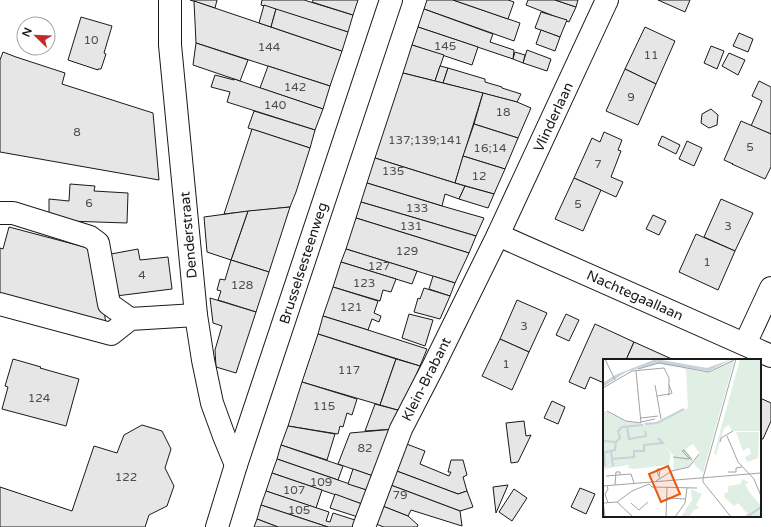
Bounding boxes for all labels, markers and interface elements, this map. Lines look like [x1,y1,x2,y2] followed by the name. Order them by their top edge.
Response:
[16,16,56,56] north arrow
[20,26,35,39] text: N
[83,33,99,47] house number: 10
[434,39,456,53] house number: 145
[258,40,281,54] house number: 144
[643,48,659,62] house number: 11
[284,80,306,94] house number: 142
[530,80,577,155] street label: Vlinderlaan
[627,90,635,104] house number: 9
[264,98,287,112] house number: 140
[495,105,511,119] house number: 18
[73,125,81,139] house number: 8
[388,133,462,147] house number: 137;139;141
[746,140,754,154] house number: 5
[473,141,507,155] house number: 16;14
[594,157,602,171] house number: 7
[382,164,404,178] house number: 135
[471,169,487,183] house number: 12
[176,190,201,279] street label: Denderstraat
[85,196,93,210] house number: 6
[574,197,582,211] house number: 5
[276,200,331,326] street label: Brusselsesteenweg
[406,201,428,215] house number: 133
[400,219,422,233] house number: 131
[724,219,732,233] house number: 3
[396,244,418,258] house number: 129
[703,255,711,269] house number: 1
[368,259,390,273] house number: 127
[584,267,686,324] street label: Nachtegaallaan
[138,268,146,282] house number: 4
[353,276,375,290] house number: 123
[231,278,253,292] house number: 128
[340,300,362,314] house number: 121
[520,319,528,333] house number: 3
[398,334,455,424] street label: Klein-Brabant
[502,357,510,371] house number: 1
[603,359,761,517] inset map
[338,363,360,377] house number: 117
[28,391,51,405] house number: 124
[313,399,335,413] house number: 115
[357,441,373,455] house number: 82
[115,470,137,484] house number: 122
[310,475,332,489] house number: 109
[283,483,305,497] house number: 107
[392,488,408,502] house number: 79
[288,503,310,517] house number: 105

